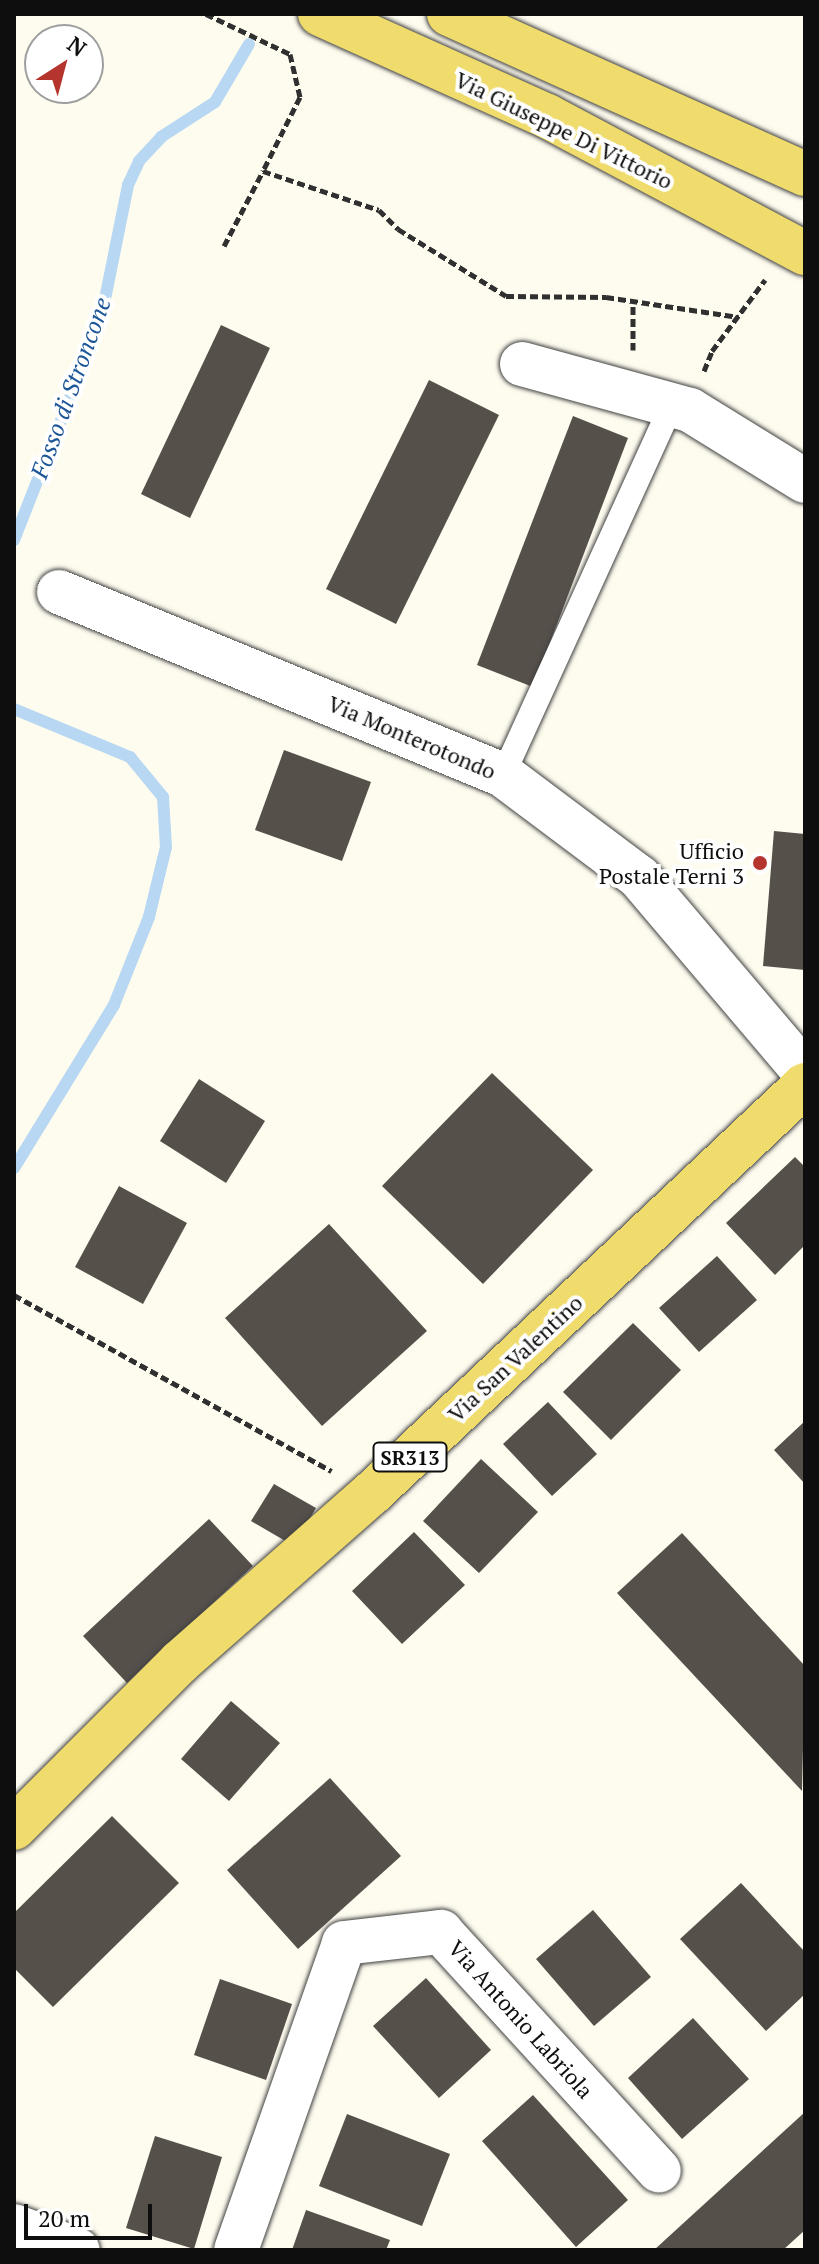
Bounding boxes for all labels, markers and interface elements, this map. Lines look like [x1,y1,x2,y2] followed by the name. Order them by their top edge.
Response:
[24,24,104,104] north arrow
[62,29,92,62] text: N
[451,66,677,194] street label: Via Giuseppe Di Vittorio
[25,294,117,482] water label: Fosso di Stroncone
[324,690,500,784] street label: Via Monterotondo
[599,837,744,888] place label: Ufficio Postale Terni 3
[751,854,769,872] marker: Ufficio Postale Terni 3
[442,1289,588,1427] street label: Via San Valentino
[372,1441,448,1473] road number: SR313
[443,1934,599,2104] street label: Via Antonio Labriola
[28,2188,156,2238] scale bar
[38,2202,90,2234] text: 20 m

